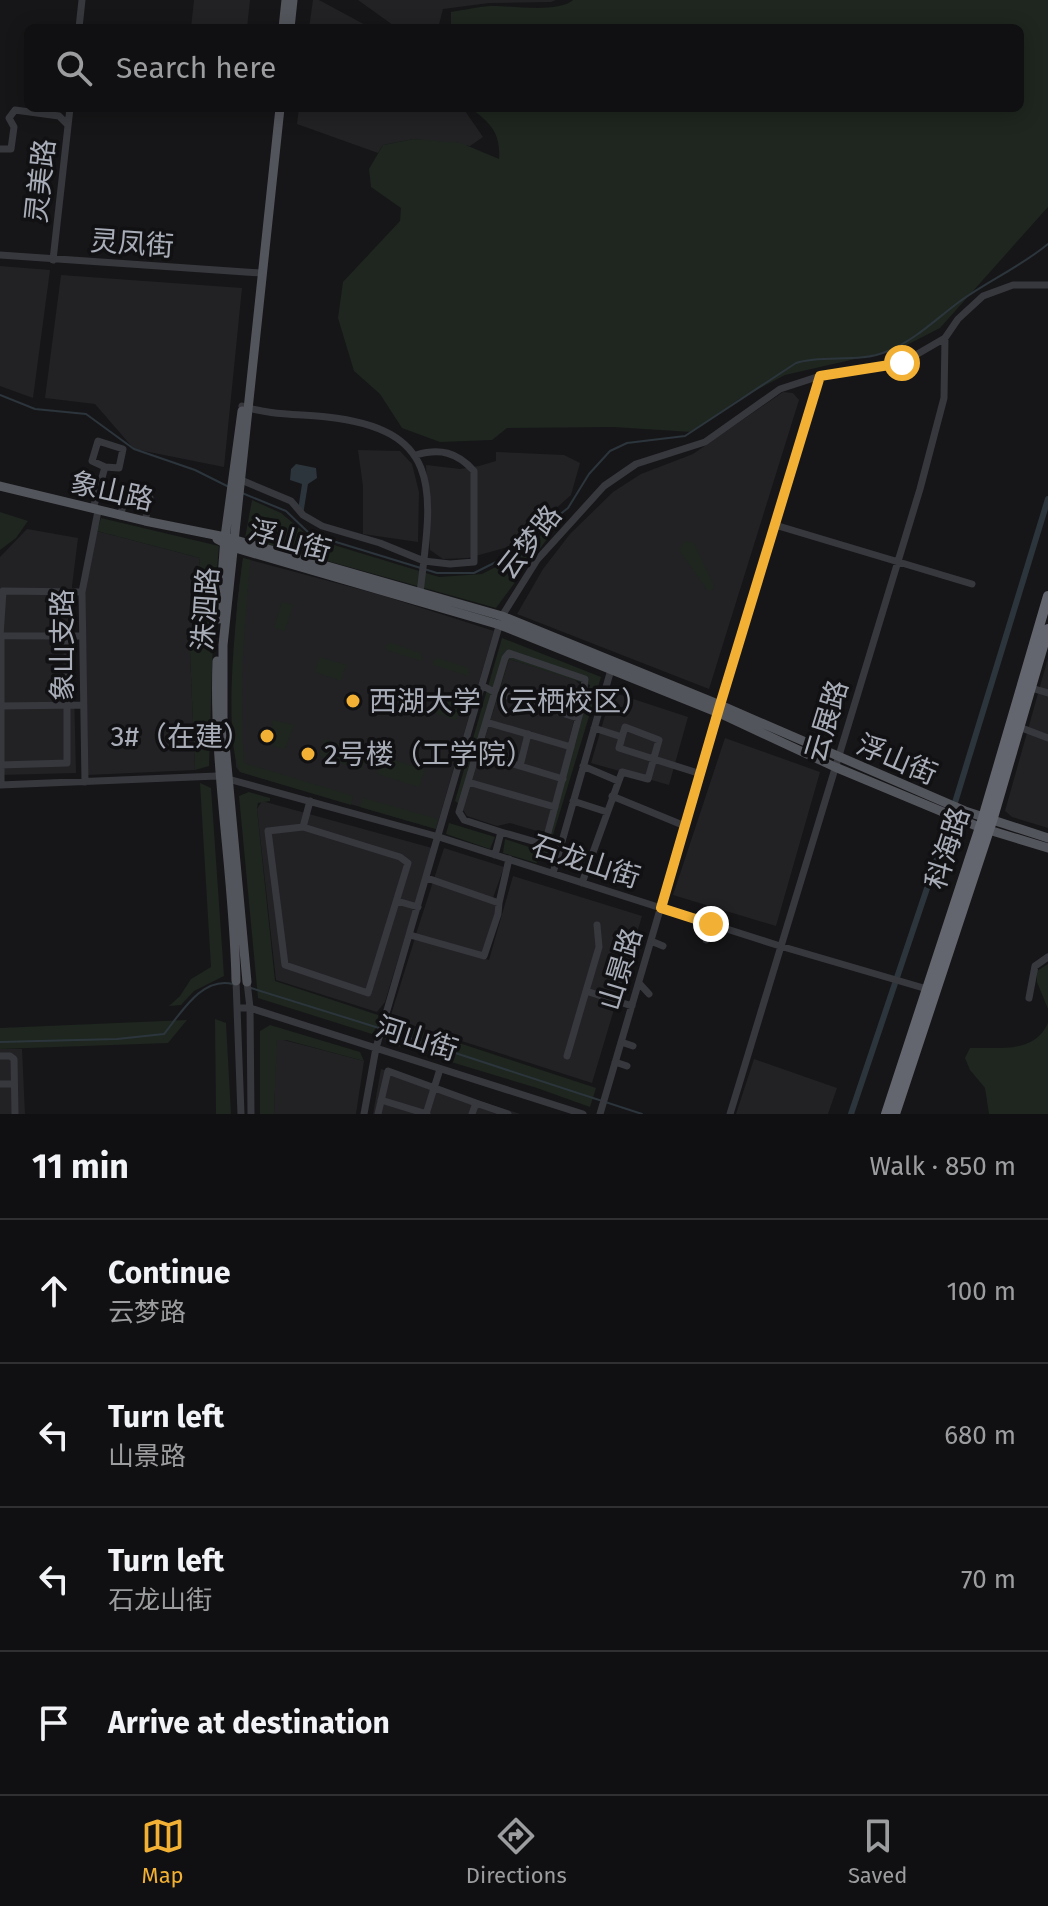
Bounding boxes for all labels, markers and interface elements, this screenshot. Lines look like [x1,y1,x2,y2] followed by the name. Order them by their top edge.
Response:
[24,24,1024,112] search box
[52,46,96,90] icon: search
[116,50,276,86] text: Search here
[20,138,61,225] street label: 灵美路
[89,224,175,263] street label: 灵凤街
[884,345,920,381] route start
[67,466,157,517] street label: 象山路
[491,499,568,586] street label: 云梦路
[245,513,335,568] street label: 浮山街
[186,566,225,652] street label: 洙泗路
[46,589,79,701] street label: 象山支路
[798,676,855,766] street label: 云展路
[369,685,649,718] place label: 西湖大学（云栖校区）
[344,692,362,710] marker: 西湖大学（云栖校区）
[111,720,251,753] place label: 3#（在建）
[258,727,276,745] marker: 3#（在建）
[852,728,942,791] street label: 浮山街
[324,738,534,771] place label: 2号楼（工学院）
[299,745,317,763] marker: 2号楼（工学院）
[919,803,976,893] street label: 科海路
[527,828,644,894] street label: 石龙山街
[693,906,729,942] route end
[592,924,649,1014] street label: 山景路
[372,1010,462,1067] street label: 河山街
[32,1146,129,1187] text: 11 min
[869,1151,1016,1182] text: Walk · 850 m
[108,1255,231,1291] text: Continue
[32,1269,76,1313] icon: ahead
[947,1276,1016,1307] text: 100 m
[108,1297,186,1328] text: 云梦路
[108,1399,224,1435] text: Turn left
[32,1413,76,1457] icon: left
[944,1420,1016,1451] text: 680 m
[108,1441,186,1472] text: 山景路
[108,1543,224,1579] text: Turn left
[32,1557,76,1601] icon: left
[961,1564,1016,1595] text: 70 m
[108,1585,212,1616] text: 石龙山街
[32,1701,76,1745] icon: arrive
[108,1705,390,1741] text: Arrive at destination
[141,1814,185,1889] tab: Map
[466,1814,567,1889] tab: Directions
[848,1814,907,1889] tab: Saved

